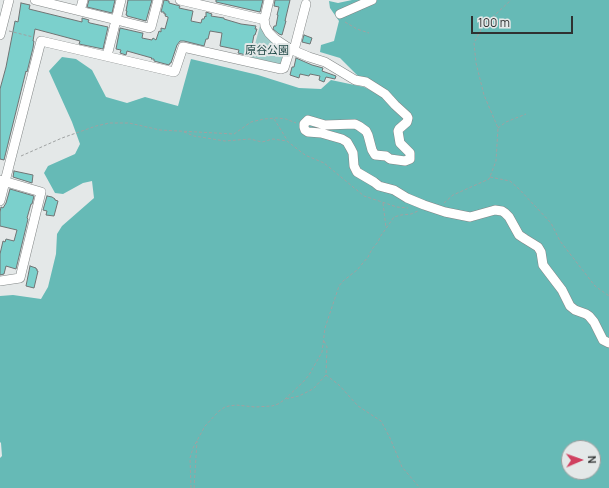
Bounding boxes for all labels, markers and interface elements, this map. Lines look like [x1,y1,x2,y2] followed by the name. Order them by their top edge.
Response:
[473,8,575,34] scale bar
[478,14,510,31] text: 100 m
[245,44,289,58] park label: 原谷公園
[561,440,601,480] north arrow
[585,455,600,464] text: N

